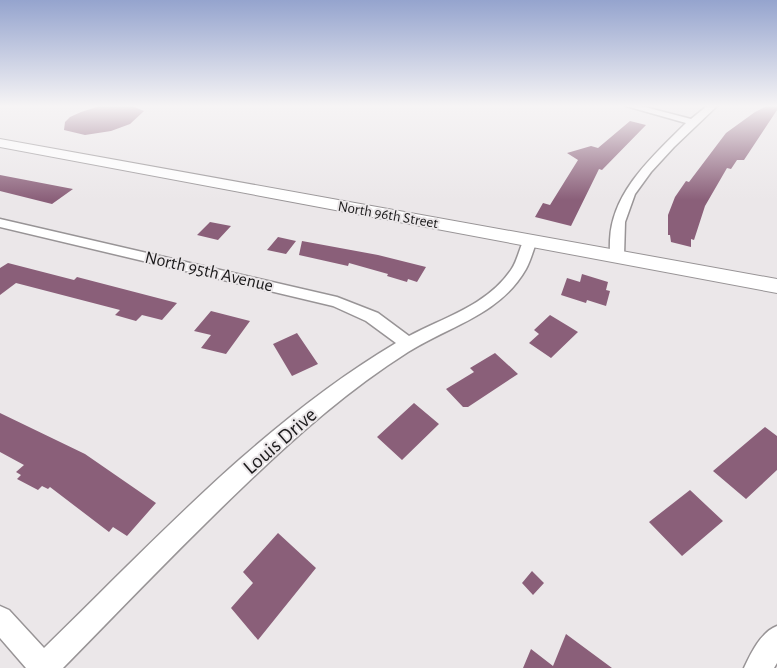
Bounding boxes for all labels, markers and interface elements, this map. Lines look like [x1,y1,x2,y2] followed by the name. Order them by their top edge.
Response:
[337,199,440,231] street label: North 96th Street
[143,248,275,296] street label: North 95th Avenue
[239,404,321,478] street label: Louis Drive

